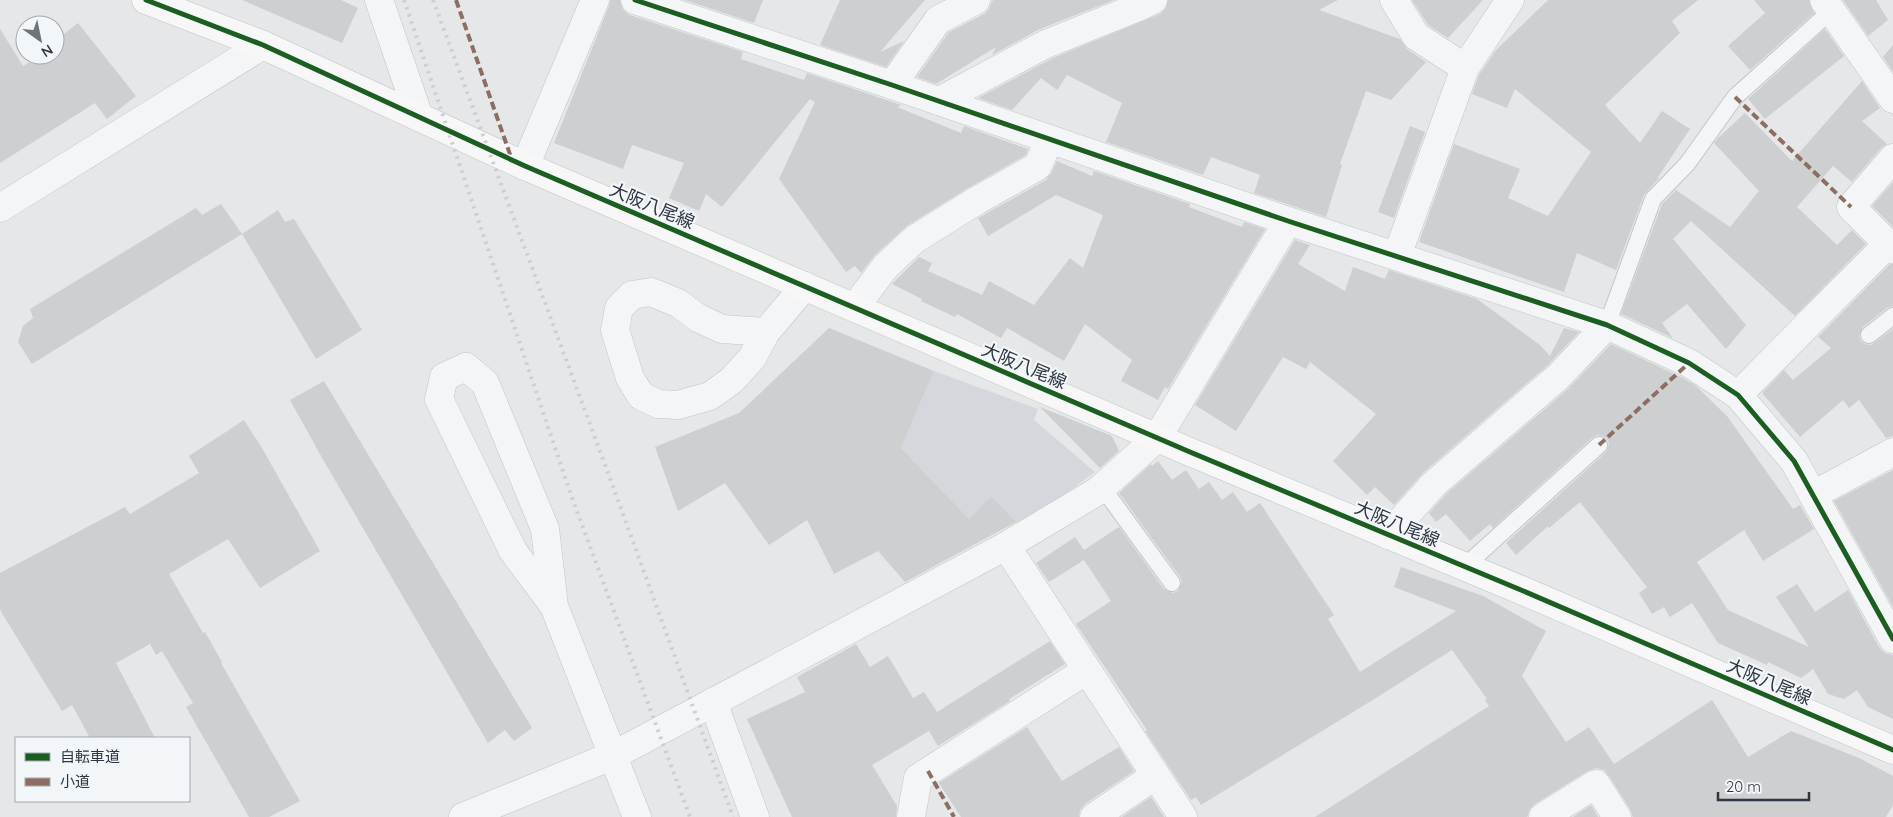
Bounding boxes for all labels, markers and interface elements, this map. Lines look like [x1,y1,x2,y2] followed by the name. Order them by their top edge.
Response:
[15,15,65,65] north arrow
[38,41,56,61] text: N
[606,177,698,234] street label: 大阪八尾線
[978,337,1070,394] street label: 大阪八尾線
[1351,495,1443,552] street label: 大阪八尾線
[1723,653,1815,710] street label: 大阪八尾線
[15,737,190,802] legend
[60,747,120,766] text: 自転車道
[1718,770,1809,802] scale bar
[60,772,90,791] text: 小道
[1726,777,1761,796] text: 20 m

